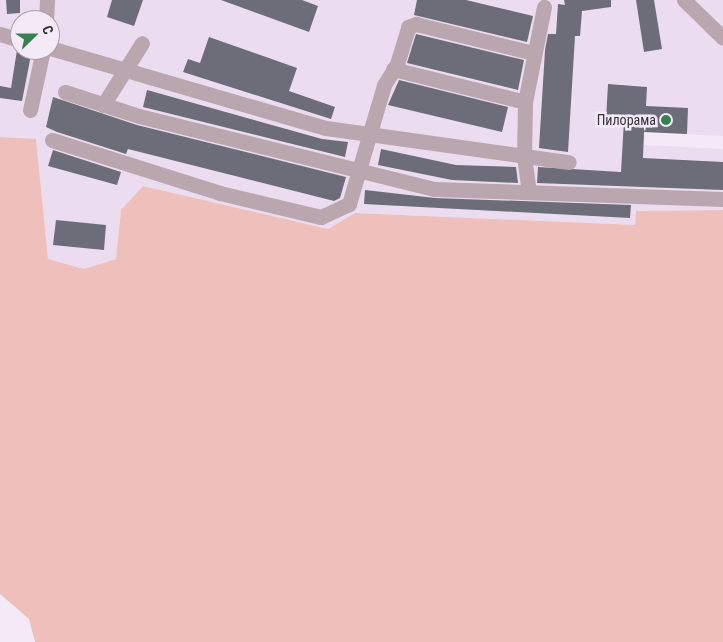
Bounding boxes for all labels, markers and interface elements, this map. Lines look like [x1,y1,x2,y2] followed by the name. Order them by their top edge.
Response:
[10,10,60,60] north arrow
[39,23,57,36] text: С
[597,112,656,128] place label: Пилорама
[660,114,672,126] marker: Пилорама

